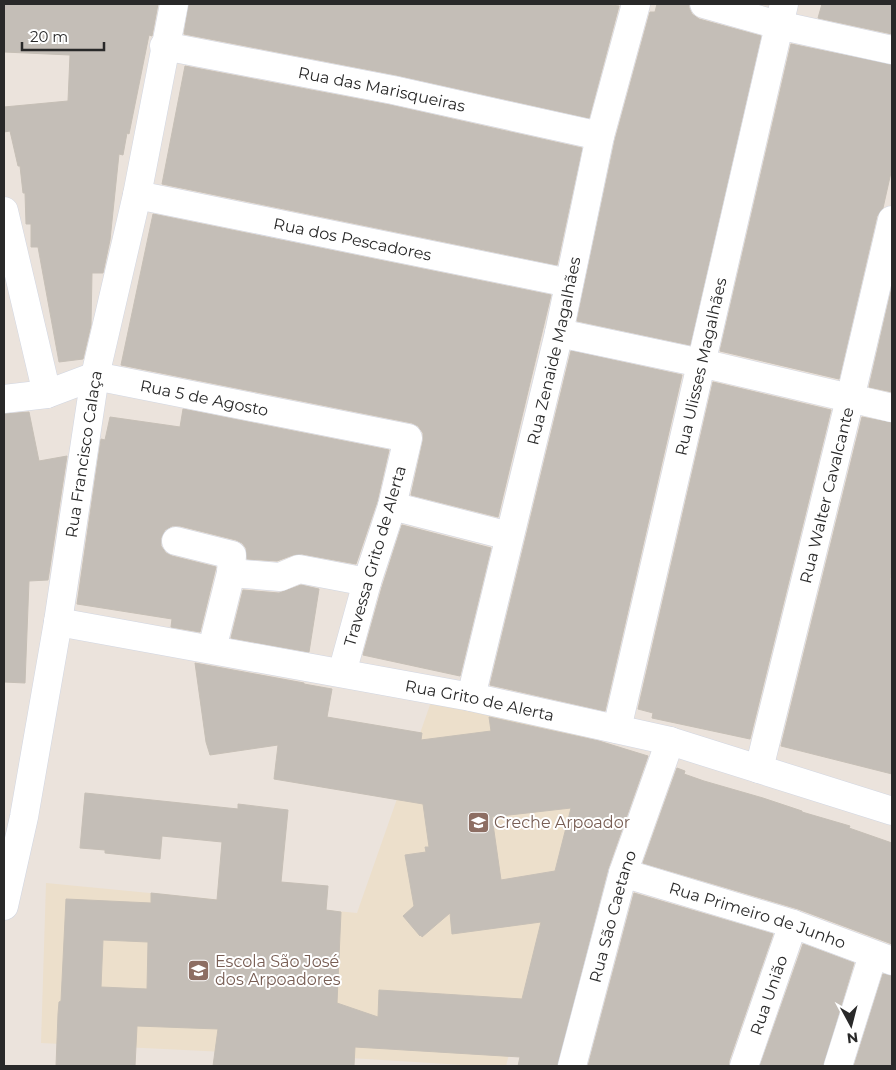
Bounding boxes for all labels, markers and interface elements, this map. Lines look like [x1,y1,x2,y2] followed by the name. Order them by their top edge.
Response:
[22,20,105,52] scale bar
[30,27,68,46] text: 20 m
[297,63,467,115] street label: Rua das Marisqueiras
[272,214,433,264] street label: Rua dos Pescadores
[523,255,584,447] street label: Rua Zenaide Magalhães
[671,276,730,457] street label: Rua Ulisses Magalhães
[61,368,106,539] street label: Rua Francisco Calaça
[138,376,270,420] street label: Rua 5 de Agosto
[796,405,857,585] street label: Rua Walter Cavalcante
[340,463,410,649] street label: Travessa Grito de Alerta
[404,676,556,725] street label: Rua Grito de Alerta
[466,810,490,834] school or university icon: Creche Arpoador
[494,813,630,832] place label: Creche Arpoador
[585,848,640,985] street label: Rua São Caetano
[667,878,849,952] street label: Rua Primeiro de Junho
[215,952,341,989] place label: Escola São José dos Arpoadores
[746,953,791,1038] street label: Rua União
[187,958,211,982] school or university icon: Escola São José dos Arpoadores
[826,1000,876,1050] north arrow
[846,1028,859,1048] text: N

